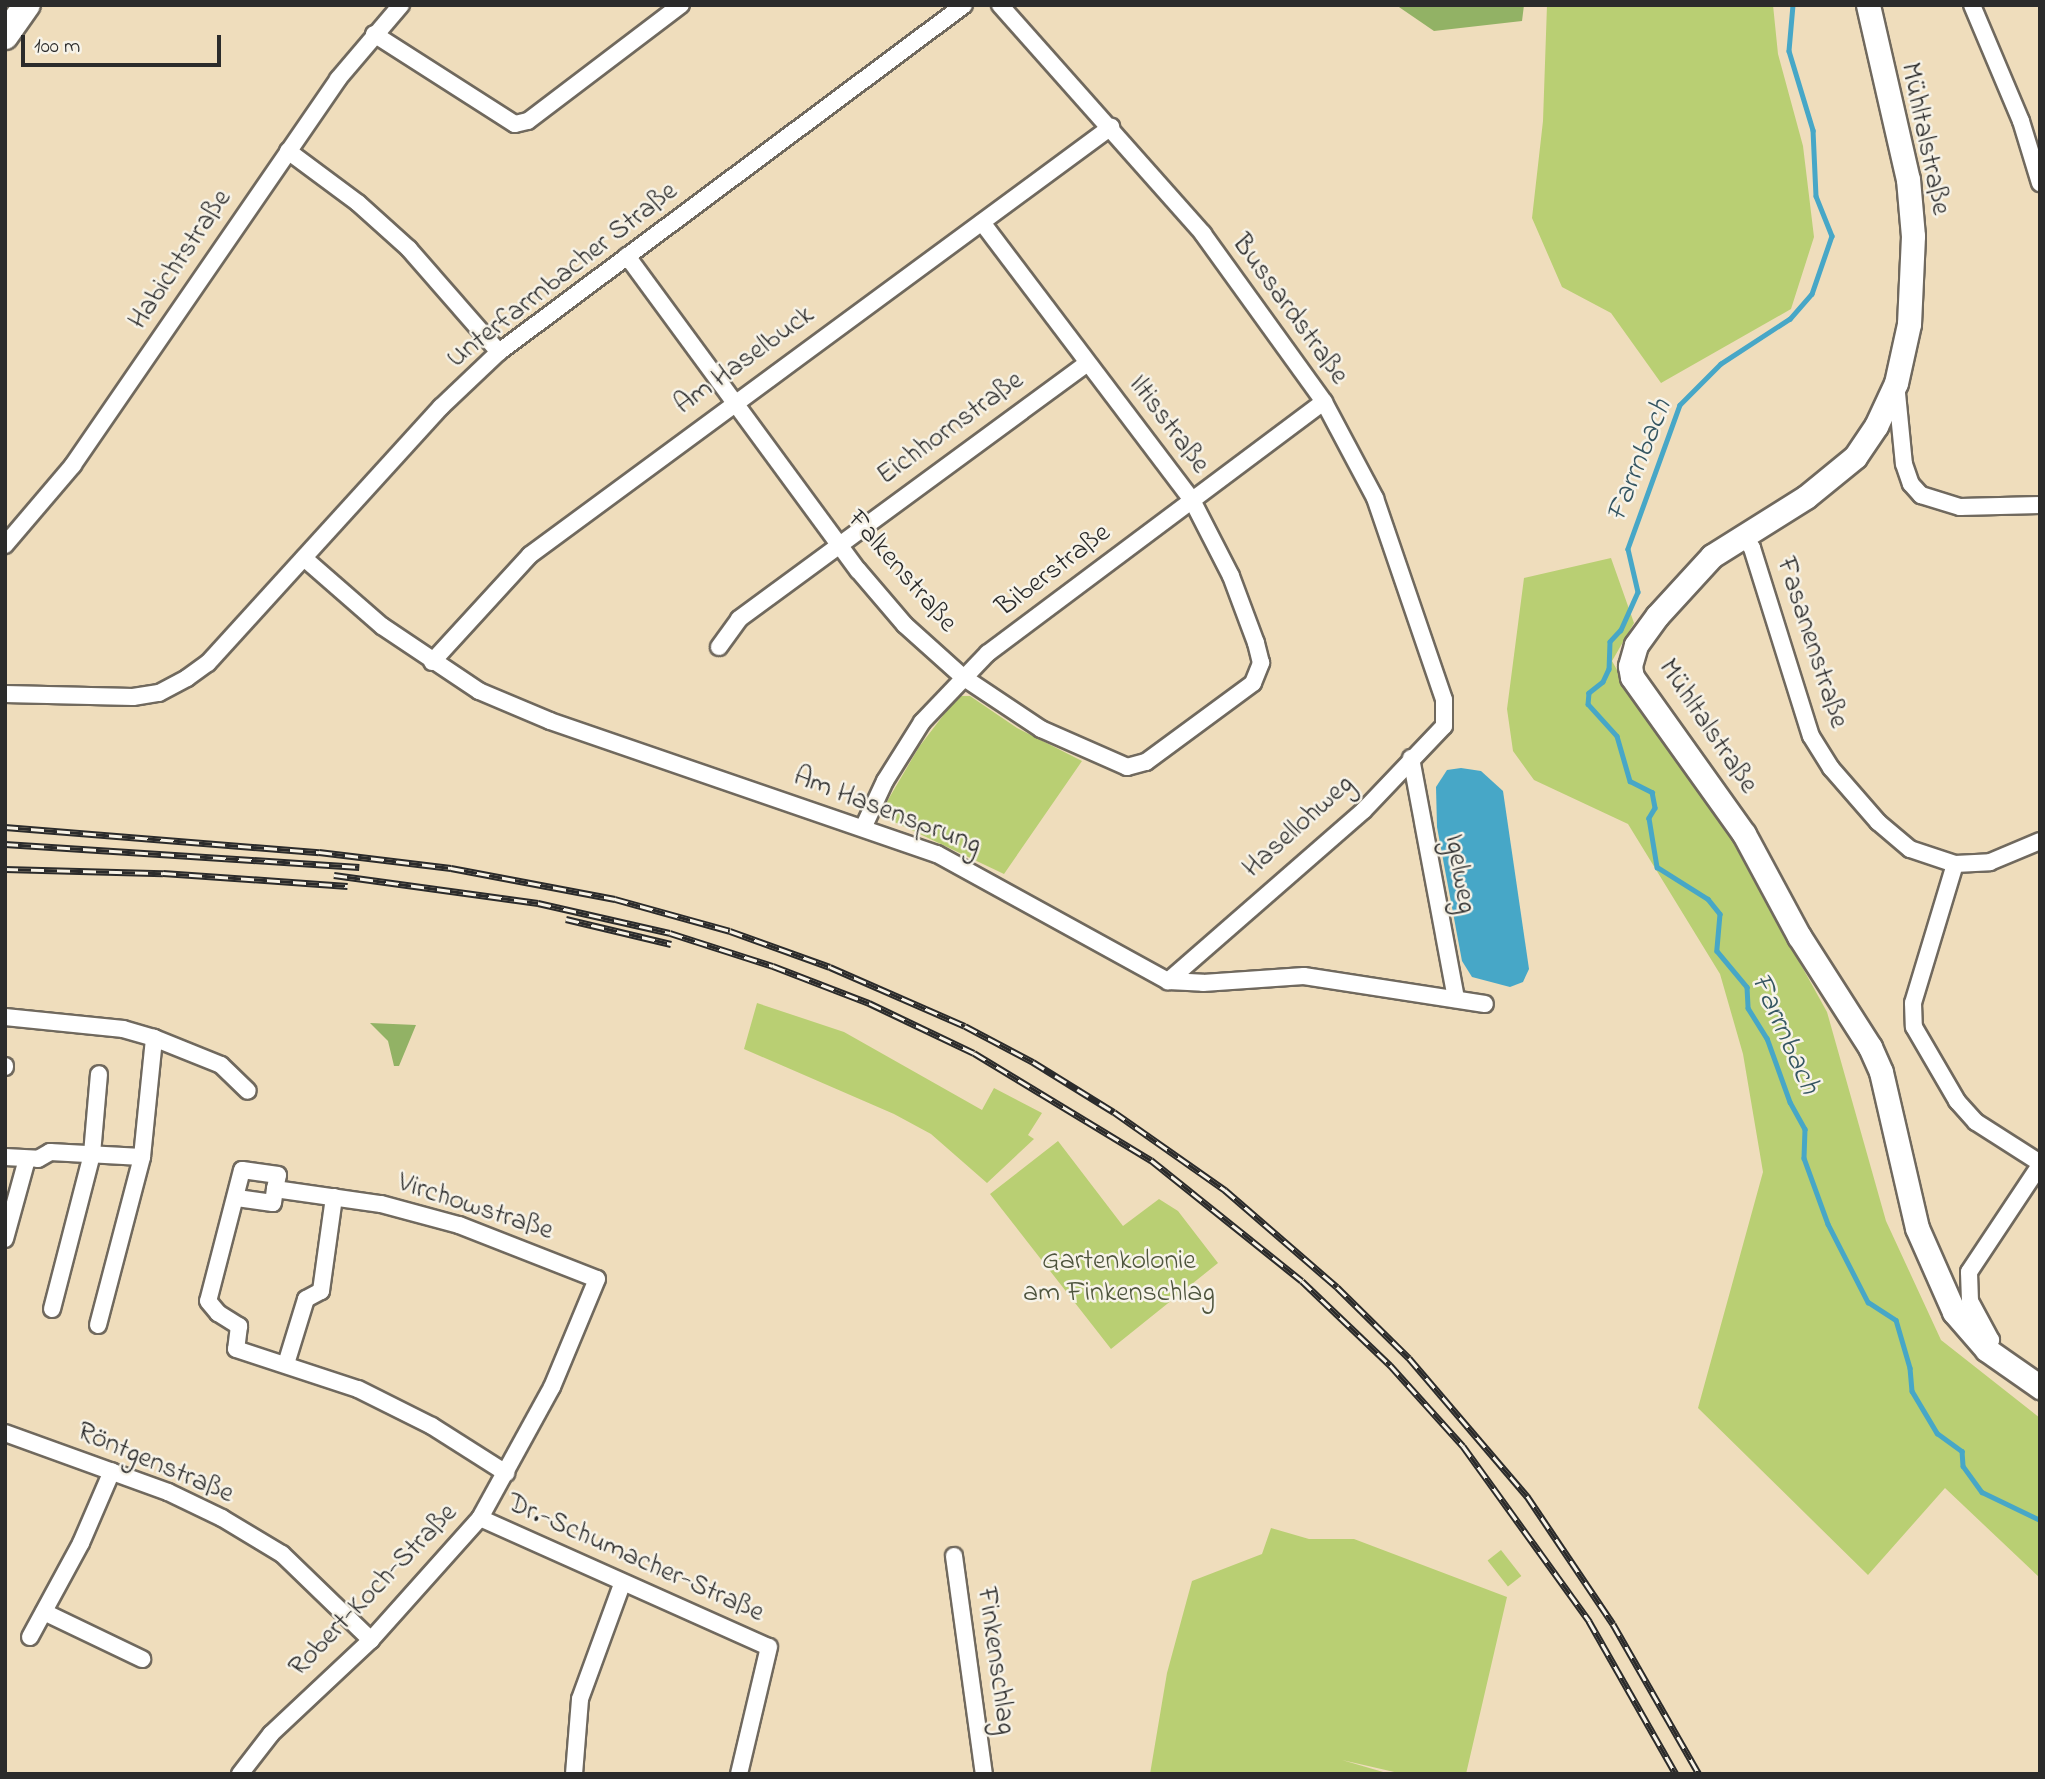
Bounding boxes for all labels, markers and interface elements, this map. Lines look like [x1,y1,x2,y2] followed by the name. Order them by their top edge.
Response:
[24,21,224,65] scale bar
[34,32,80,62] text: 100 m
[1891,60,1957,218] street label: Mühltalstraße
[441,175,685,377] street label: Unterfarrnbacher Straße
[122,184,240,336] street label: Habichtstraße
[1223,228,1355,392] street label: Bussardstraße
[669,299,821,423] street label: Am Haselbuck
[871,365,1031,493] street label: Eichhornstraße
[1120,369,1216,481] street label: Iltisstraße
[1599,395,1681,527] water label: Farrnbach
[839,504,963,640] street label: Falkenstraße
[990,517,1118,625] street label: Biberstraße
[1768,553,1854,733] street label: Fasanenstraße
[1650,653,1764,801] street label: Mühltalstraße
[788,761,986,863] street label: Am Hasensprung
[1236,768,1362,886] street label: Hasellohweg
[1436,832,1482,916] street label: Igelweg
[1741,968,1827,1100] water label: Farrnbach
[393,1167,557,1249] street label: Virchowstraße
[1023,1245,1215,1311] park label: Gartenkolonie am Finkenschlag
[72,1416,238,1512] street label: Röntgenstraße
[501,1487,769,1631] street label: Dr.-Schumacher-Straße
[283,1497,465,1685] street label: Robert-Koch-Straße
[968,1585,1022,1737] street label: Finkenschlag

